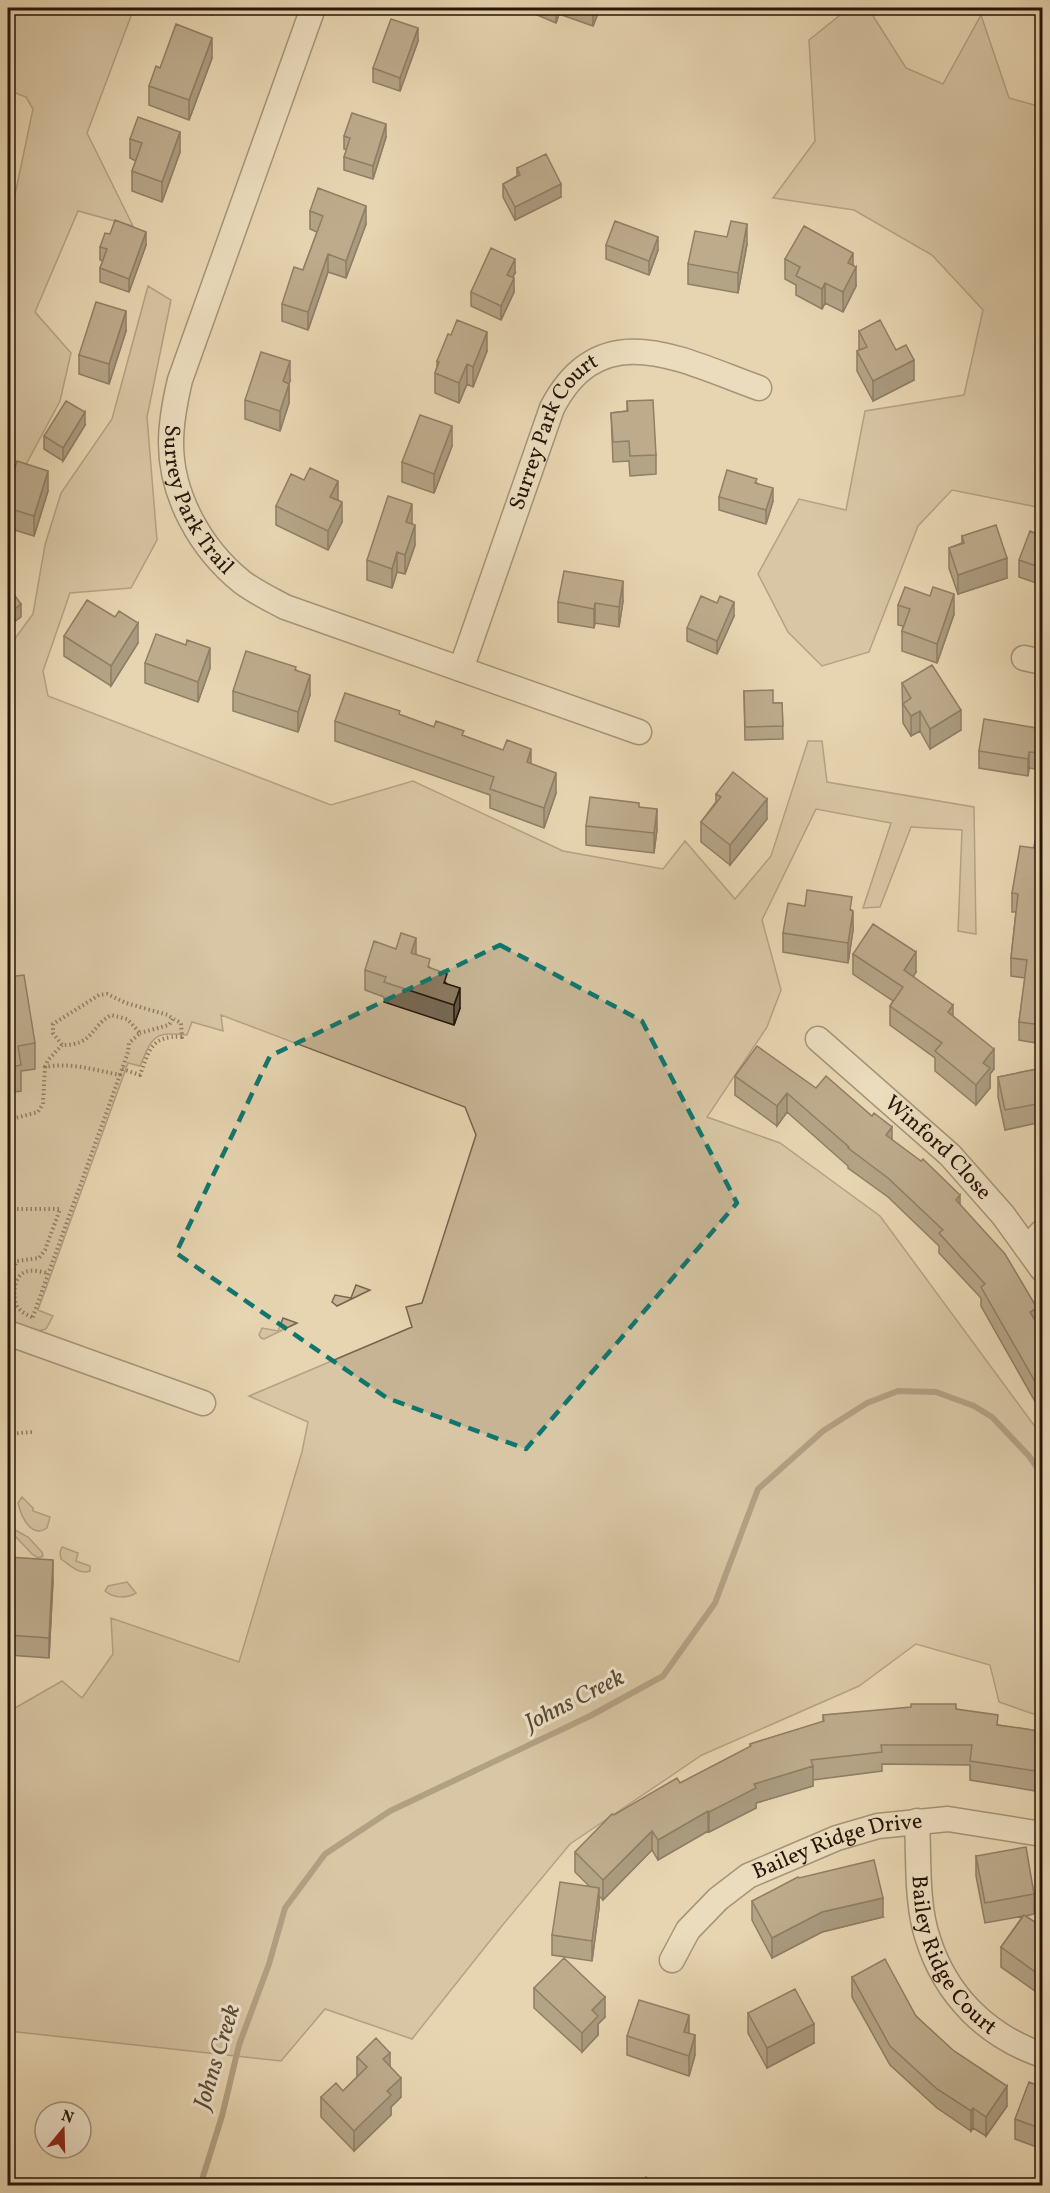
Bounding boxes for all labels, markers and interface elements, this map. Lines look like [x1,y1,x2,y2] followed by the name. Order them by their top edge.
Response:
[502,346,604,514] street label: Surrey Park Court
[155,424,241,582] street label: Surrey Park Trail
[877,1088,999,1207] street label: Winford Close
[517,1661,631,1742] water label: Johns Creek
[748,1806,924,1888] street label: Bailey Ridge Drive
[903,1874,1003,2043] street label: Bailey Ridge Court
[185,2000,250,2115] water label: Johns Creek
[33,2100,93,2160] north arrow
[58,2105,77,2130] text: N

